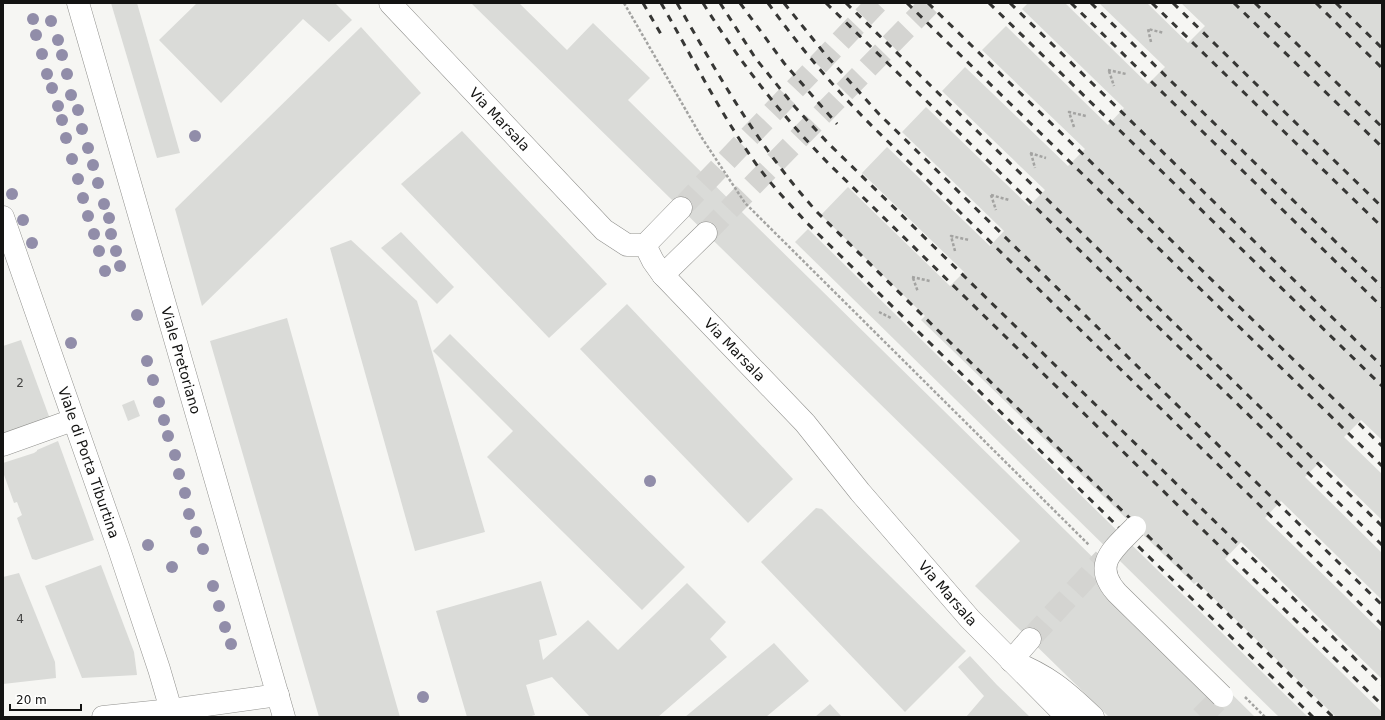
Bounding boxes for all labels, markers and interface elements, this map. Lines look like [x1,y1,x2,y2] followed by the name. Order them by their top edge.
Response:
[466,84,533,154] street label: Via Marsala
[158,305,204,416] street label: Viale Pretoriano
[701,315,768,384] street label: Via Marsala
[16,376,24,390] house number: 2
[55,385,123,540] street label: Viale di Porta Tiburtina
[915,558,980,629] street label: Via Marsala
[16,612,24,626] house number: 4
[10,686,81,712] scale bar
[16,693,47,707] text: 20 m

